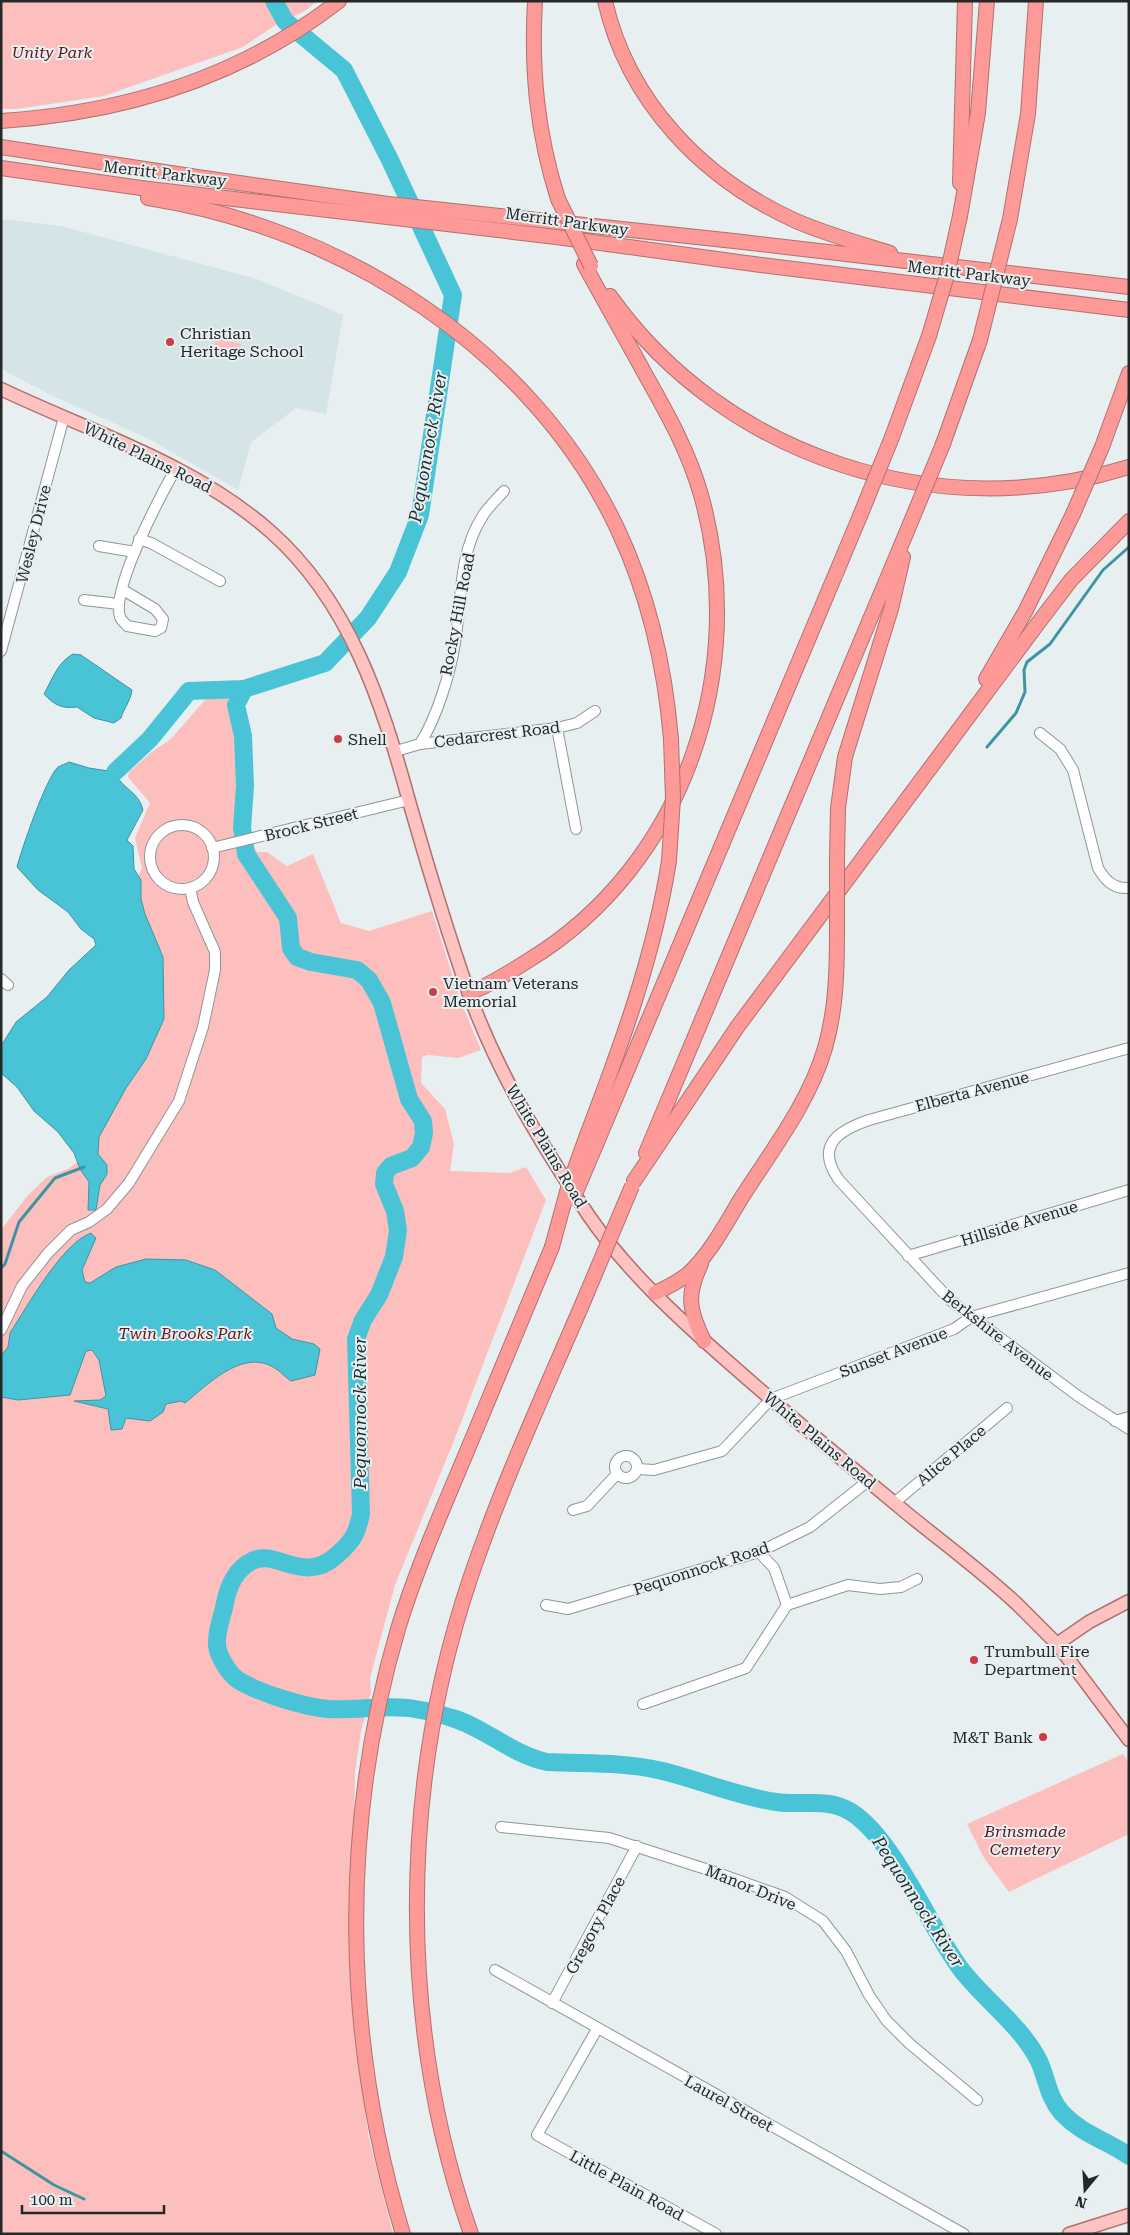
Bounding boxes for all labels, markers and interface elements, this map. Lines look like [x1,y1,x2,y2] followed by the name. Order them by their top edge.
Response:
[12,43,93,62] park label: Unity Park
[102,157,228,191] street label: Merritt Parkway
[504,203,630,240] street label: Merritt Parkway
[906,257,1032,291] street label: Merritt Parkway
[180,324,304,361] place label: Christian Heritage School
[164,336,176,348] marker: Christian Heritage School
[404,369,451,525] water label: Pequonnock River
[80,418,215,497] street label: White Plains Road
[12,483,55,585] street label: Wesley Drive
[436,551,479,677] street label: Rocky Hill Road
[433,717,561,752] street label: Cedarcrest Road
[348,730,387,749] place label: Shell
[332,733,344,745] marker: Shell
[262,804,360,845] street label: Brock Street
[443,974,579,1011] place label: Vietnam Veterans Memorial
[427,986,439,998] marker: Vietnam Veterans Memorial
[913,1067,1031,1116] street label: Elberta Avenue
[502,1081,591,1211] street label: White Plains Road
[958,1197,1080,1250] street label: Hillside Avenue
[938,1286,1057,1385] street label: Berkshire Avenue
[837,1323,950,1382] street label: Sunset Avenue
[118,1324,252,1343] park label: Twin Brooks Park
[349,1336,370,1490] water label: Pequonnock River
[760,1388,880,1493] street label: White Plains Road
[913,1421,990,1490] street label: Alice Place
[631,1538,771,1599] street label: Pequonnock Road
[984,1642,1090,1679] place label: Trumbull Fire Department
[968,1654,980,1666] marker: Trumbull Fire Department
[952,1728,1033,1747] place label: M&T Bank
[1037,1731,1049,1743] marker: M&T Bank
[983,1822,1066,1859] park label: Brinsmade Cemetery
[867,1831,969,1972] water label: Pequonnock River
[703,1861,799,1914] street label: Manor Drive
[562,1873,629,1977] street label: Gregory Place
[681,2071,776,2136] street label: Laurel Street
[566,2146,687,2225] street label: Little Plain Road
[1060,2165,1110,2215] north arrow
[22,2182,165,2214] scale bar
[30,2191,73,2209] text: 100 m
[1073,2193,1089,2212] text: N

